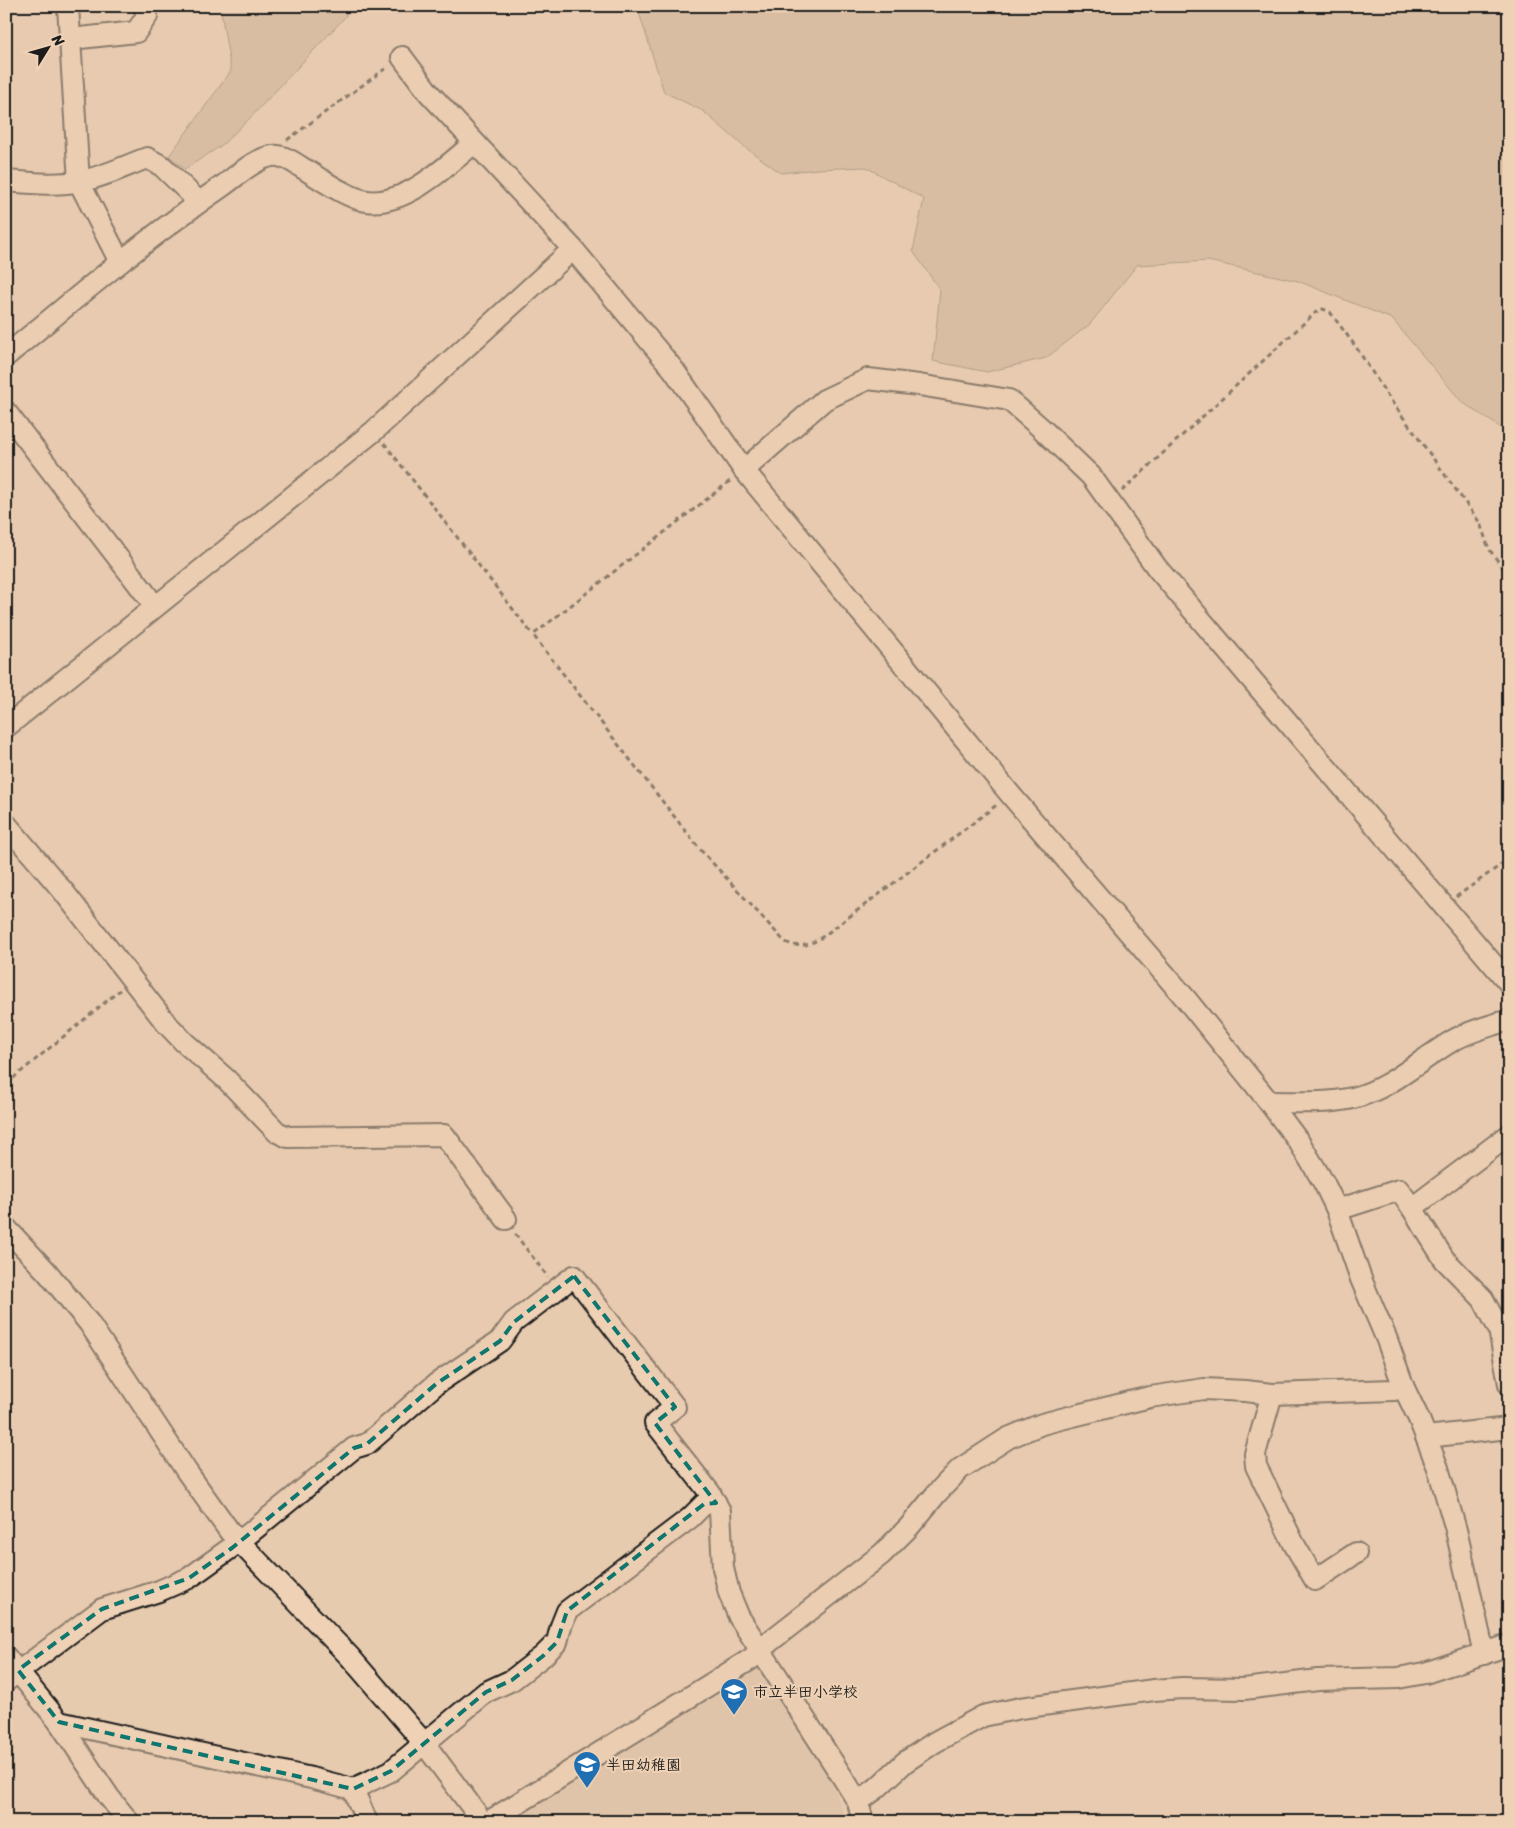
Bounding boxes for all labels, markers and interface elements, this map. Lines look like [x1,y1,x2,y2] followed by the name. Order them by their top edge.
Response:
[22,22,72,72] north arrow
[44,28,71,52] text: N
[719,1677,749,1716] school or university icon: 市立半田小学校
[753,1679,858,1705] place label: 市立半田小学校
[572,1750,602,1789] school or university icon: 半田幼稚園
[606,1752,681,1778] place label: 半田幼稚園

